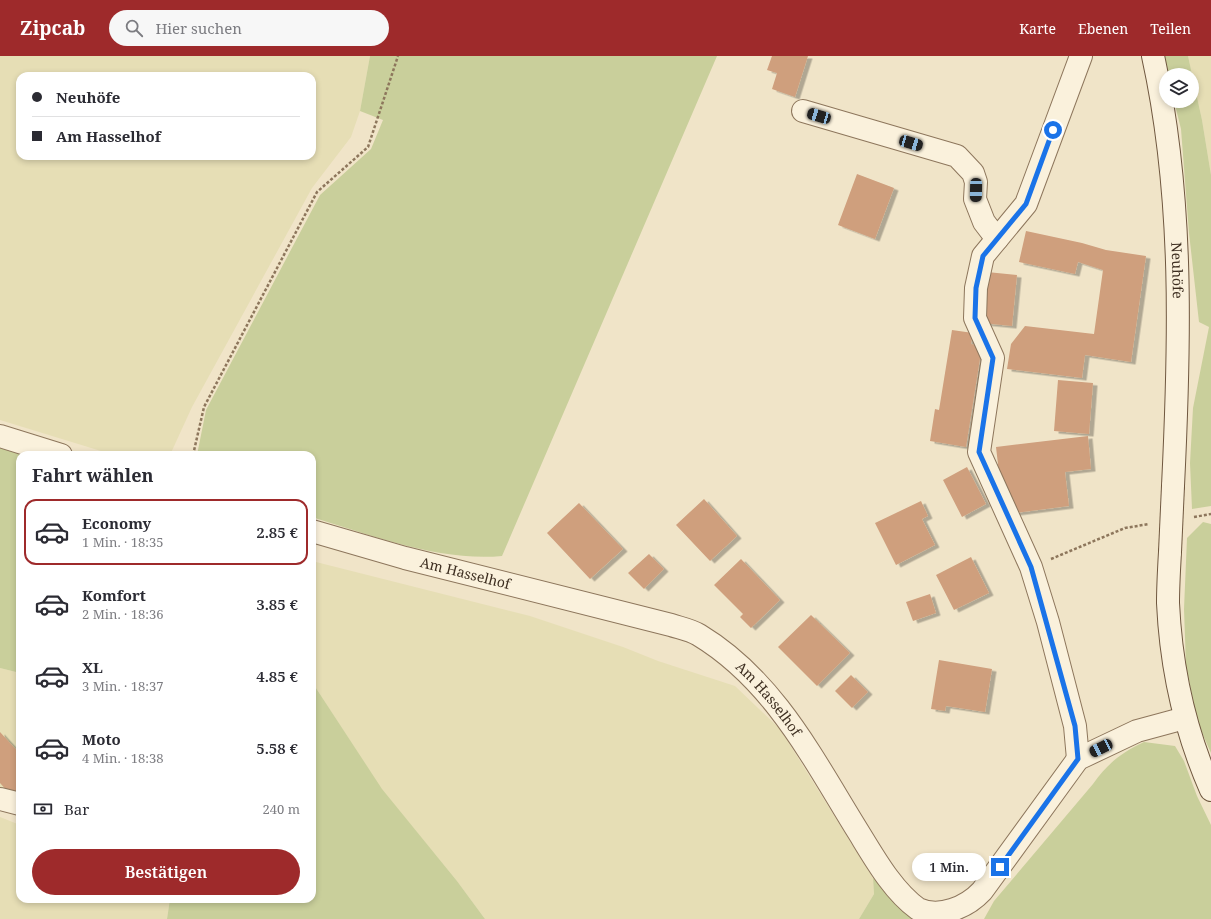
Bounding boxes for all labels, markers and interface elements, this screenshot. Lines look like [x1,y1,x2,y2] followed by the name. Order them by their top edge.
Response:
[109,10,389,46] search box
[20,15,85,41] text: Zipcab
[123,17,145,39] icon: search
[155,18,242,38] text: Hier suchen
[1019,19,1056,38] text: Karte
[1078,19,1128,38] text: Ebenen
[1150,19,1191,38] text: Teilen
[1159,68,1199,108] map controls
[1159,68,1199,108] button: layers
[56,87,120,107] text: Neuhöfe
[806,107,832,125] car
[1044,121,1062,139] route start
[56,126,161,146] text: Am Hasselhof
[898,134,924,152] car
[970,178,982,202] car
[1167,242,1188,299] street label: Neuhöfe
[32,463,154,487] text: Fahrt wählen
[82,513,151,533] text: Economy
[34,514,70,550] icon: car
[256,522,298,542] text: 2.85 €
[82,533,163,551] text: 1 Min. · 18:35
[418,552,514,594] street label: Am Hasselhof
[82,585,146,605] text: Komfort
[34,586,70,622] icon: car
[256,594,298,614] text: 3.85 €
[82,605,163,623] text: 2 Min. · 18:36
[82,657,103,677] text: XL
[732,657,807,741] street label: Am Hasselhof
[34,658,70,694] icon: car
[256,666,298,686] text: 4.85 €
[82,677,163,695] text: 3 Min. · 18:37
[82,729,121,749] text: Moto
[34,730,70,766] icon: car
[1088,737,1114,759] car
[256,738,298,758] text: 5.58 €
[82,749,163,767] text: 4 Min. · 18:38
[32,798,54,820] icon: cash
[64,799,89,819] text: Bar
[263,800,300,818] text: 240 m
[32,849,300,895] button: Bestätigen
[912,853,986,881] callout: 1 Min.
[929,858,969,876] text: 1 Min.
[991,858,1009,876] route end

